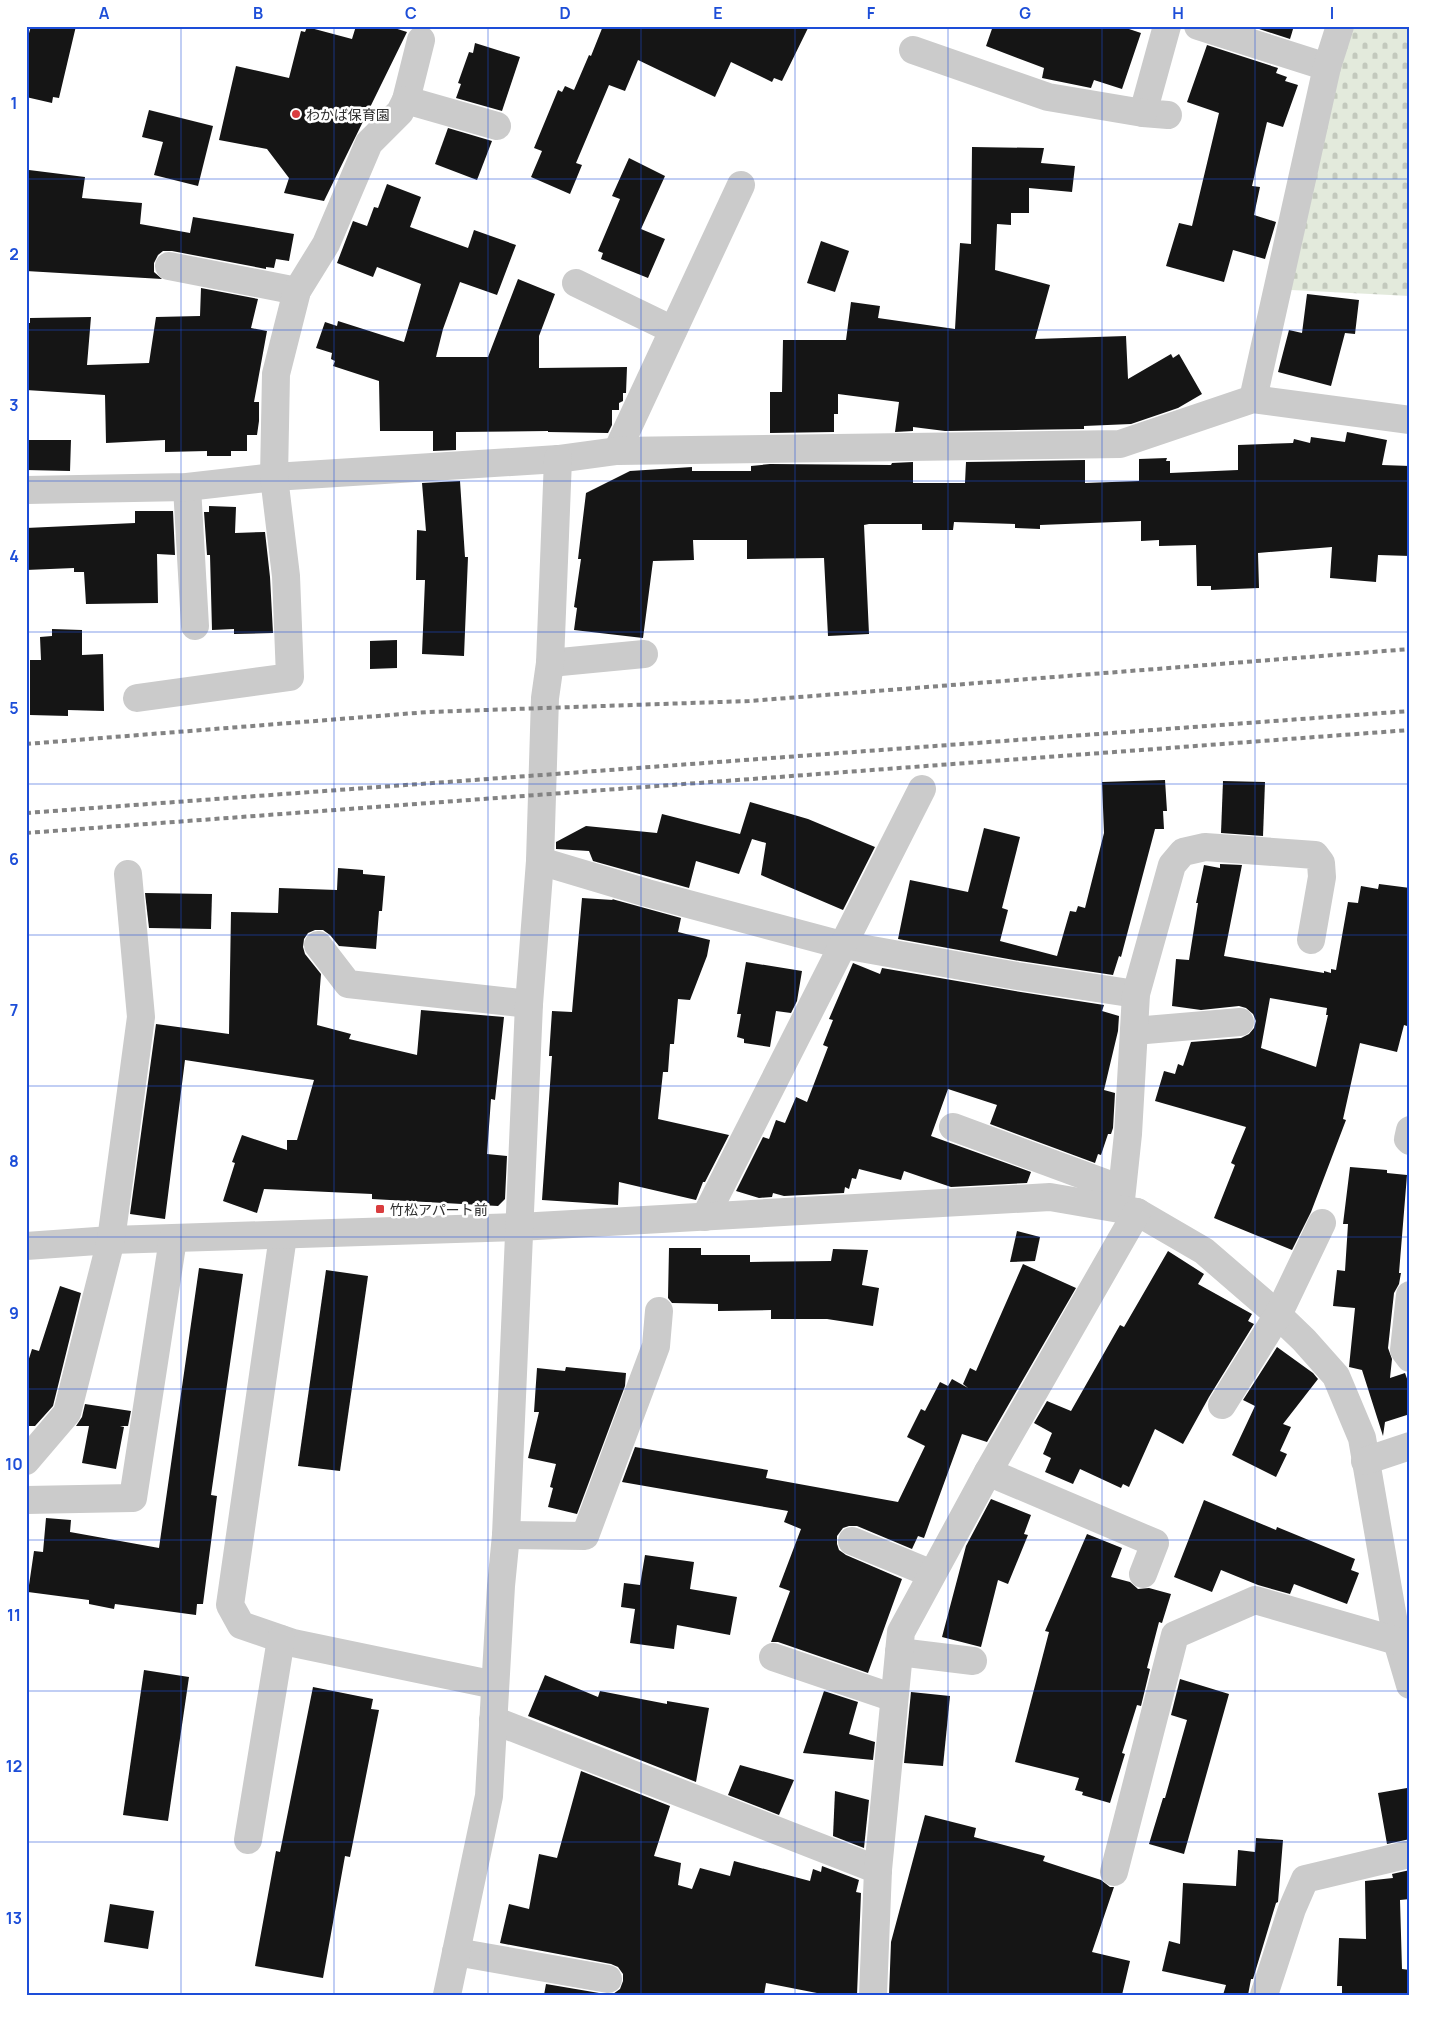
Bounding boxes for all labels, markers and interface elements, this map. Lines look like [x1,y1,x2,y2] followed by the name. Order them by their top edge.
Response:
[99,2,110,24] text: A
[253,2,263,24] text: B
[405,2,417,24] text: C
[559,2,571,24] text: D
[713,2,723,24] text: E
[867,2,876,24] text: F
[1019,2,1031,24] text: G
[1172,2,1184,24] text: H
[1330,2,1334,24] text: I
[10,92,18,114] text: 1
[306,105,390,124] place label: わかば保育園
[290,108,302,120] marker: わかば保育園
[9,243,19,265] text: 2
[9,394,19,416] text: 3
[9,545,19,567] text: 4
[9,697,19,719] text: 5
[9,848,19,870] text: 6
[10,999,18,1021] text: 7
[9,1150,19,1172] text: 8
[390,1200,488,1219] place label: 竹松アパート前
[374,1203,386,1215] marker: 竹松アパート前
[9,1302,19,1324] text: 9
[5,1453,23,1475] text: 10
[7,1604,21,1626] text: 11
[6,1755,22,1777] text: 12
[6,1907,22,1929] text: 13

